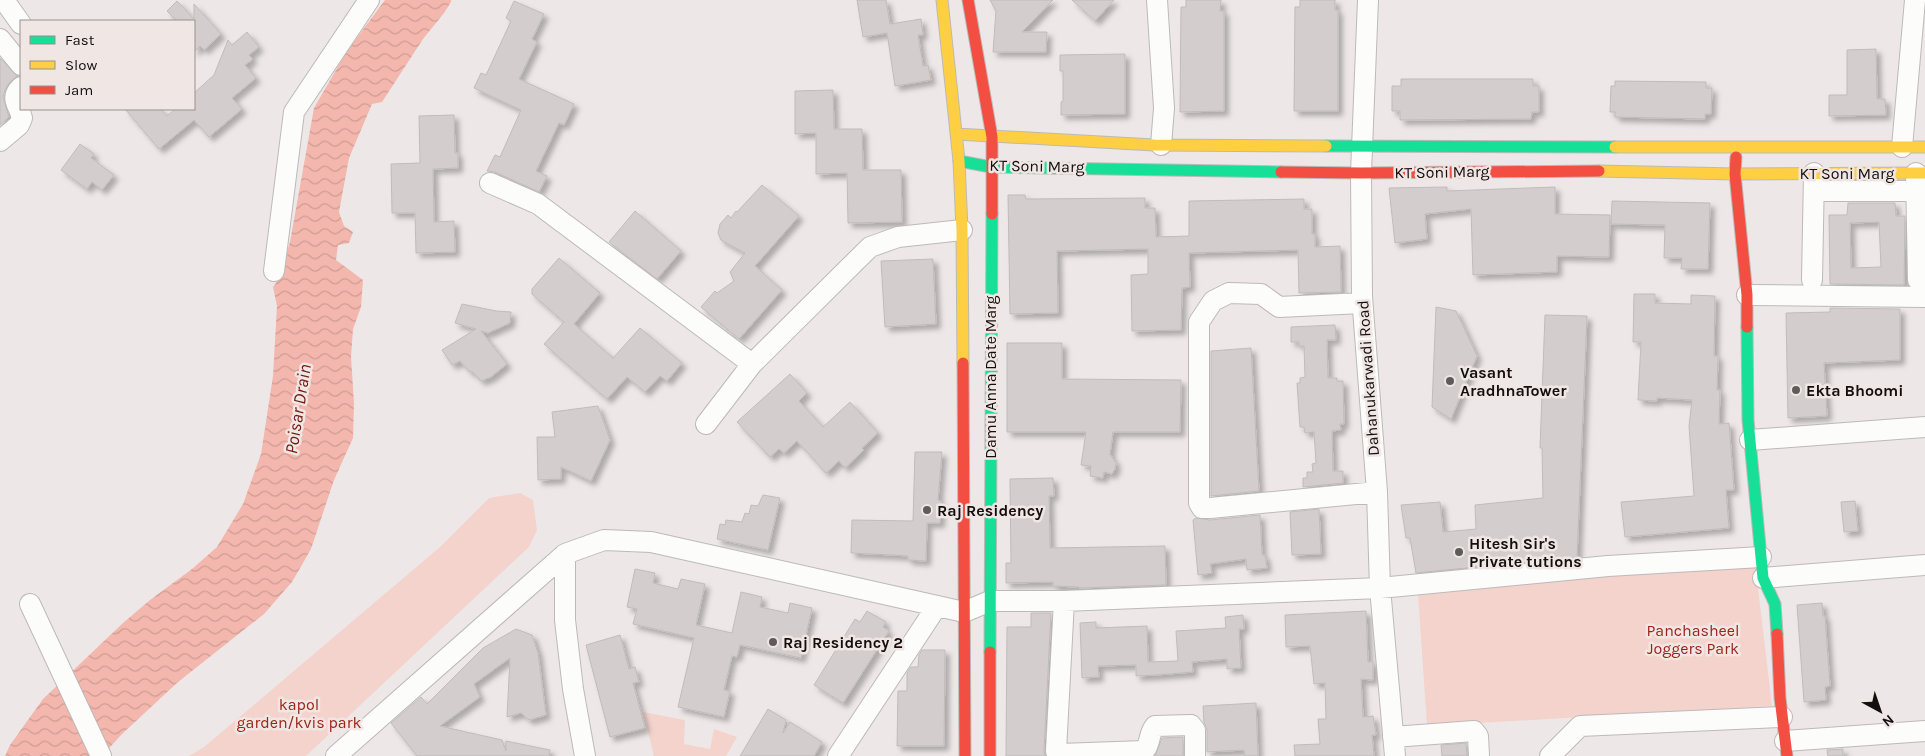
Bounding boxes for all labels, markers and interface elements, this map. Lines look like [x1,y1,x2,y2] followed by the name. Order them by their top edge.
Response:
[20,20,195,110] legend
[65,31,95,49] text: Fast
[65,56,97,74] text: Slow
[65,81,93,99] text: Jam
[989,156,1085,176] street label: KT Soni Marg
[1394,162,1490,182] street label: KT Soni Marg
[1799,164,1895,183] street label: KT Soni Marg
[981,295,1000,459] street label: Damu Anna Date Marg
[1353,299,1383,457] street label: Dahanukarwadi Road
[280,362,316,456] water label: Poisar Drain
[1460,363,1567,400] place label: Vasant AradhnaTower
[1444,375,1456,387] marker: Vasant AradhnaTower
[1806,381,1903,400] place label: Ekta Bhoomi
[1790,384,1802,396] marker: Ekta Bhoomi
[937,501,1043,520] place label: Raj Residency
[921,504,933,516] marker: Raj Residency
[1469,534,1582,571] place label: Hitesh Sir's Private tutions
[1453,546,1465,558] marker: Hitesh Sir's Private tutions
[1646,621,1740,658] park label: Panchasheel Joggers Park
[783,633,903,652] place label: Raj Residency 2
[767,636,779,648] marker: Raj Residency 2
[1855,686,1905,736] north arrow
[237,695,361,732] park label: kapol garden/kvis park
[1879,711,1897,730] text: N

